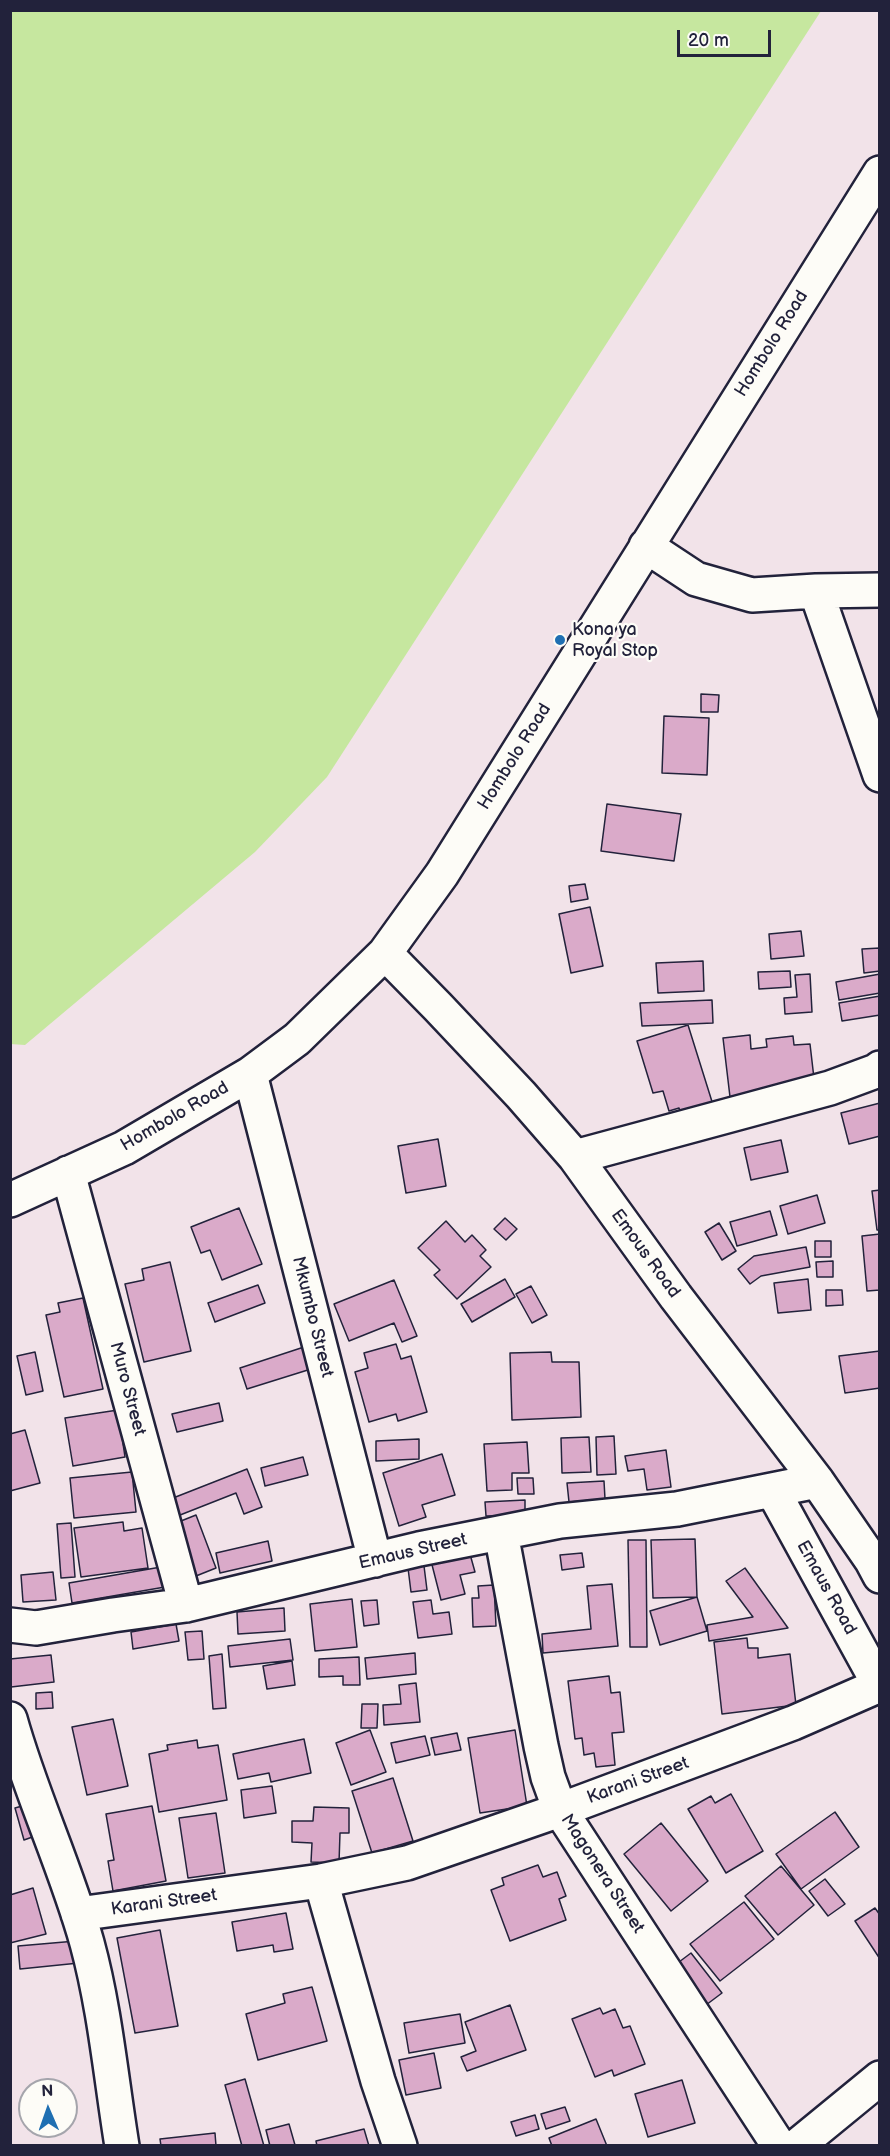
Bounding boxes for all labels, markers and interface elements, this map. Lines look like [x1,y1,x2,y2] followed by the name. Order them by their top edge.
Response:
[680,18,774,56] scale bar
[688,30,729,51] text: 20 m
[731,287,813,401] street label: Hombolo Road
[572,619,658,662] place label: Kona ya Royal Stop
[553,633,567,647] marker: Kona ya Royal Stop
[474,700,556,814] street label: Hombolo Road
[117,1077,233,1157] street label: Hombolo Road
[606,1206,684,1302] street label: Emous Road
[287,1254,337,1380] street label: Mkumbo Street
[104,1340,150,1438] street label: Muro Street
[357,1529,469,1575] street label: Emaus Street
[791,1537,861,1639] street label: Emaus Road
[584,1753,692,1809] street label: Karani Street
[555,1810,649,1938] street label: Magonera Street
[110,1885,218,1921] street label: Karani Street
[18,2078,78,2138] north arrow
[41,2082,54,2101] text: N

